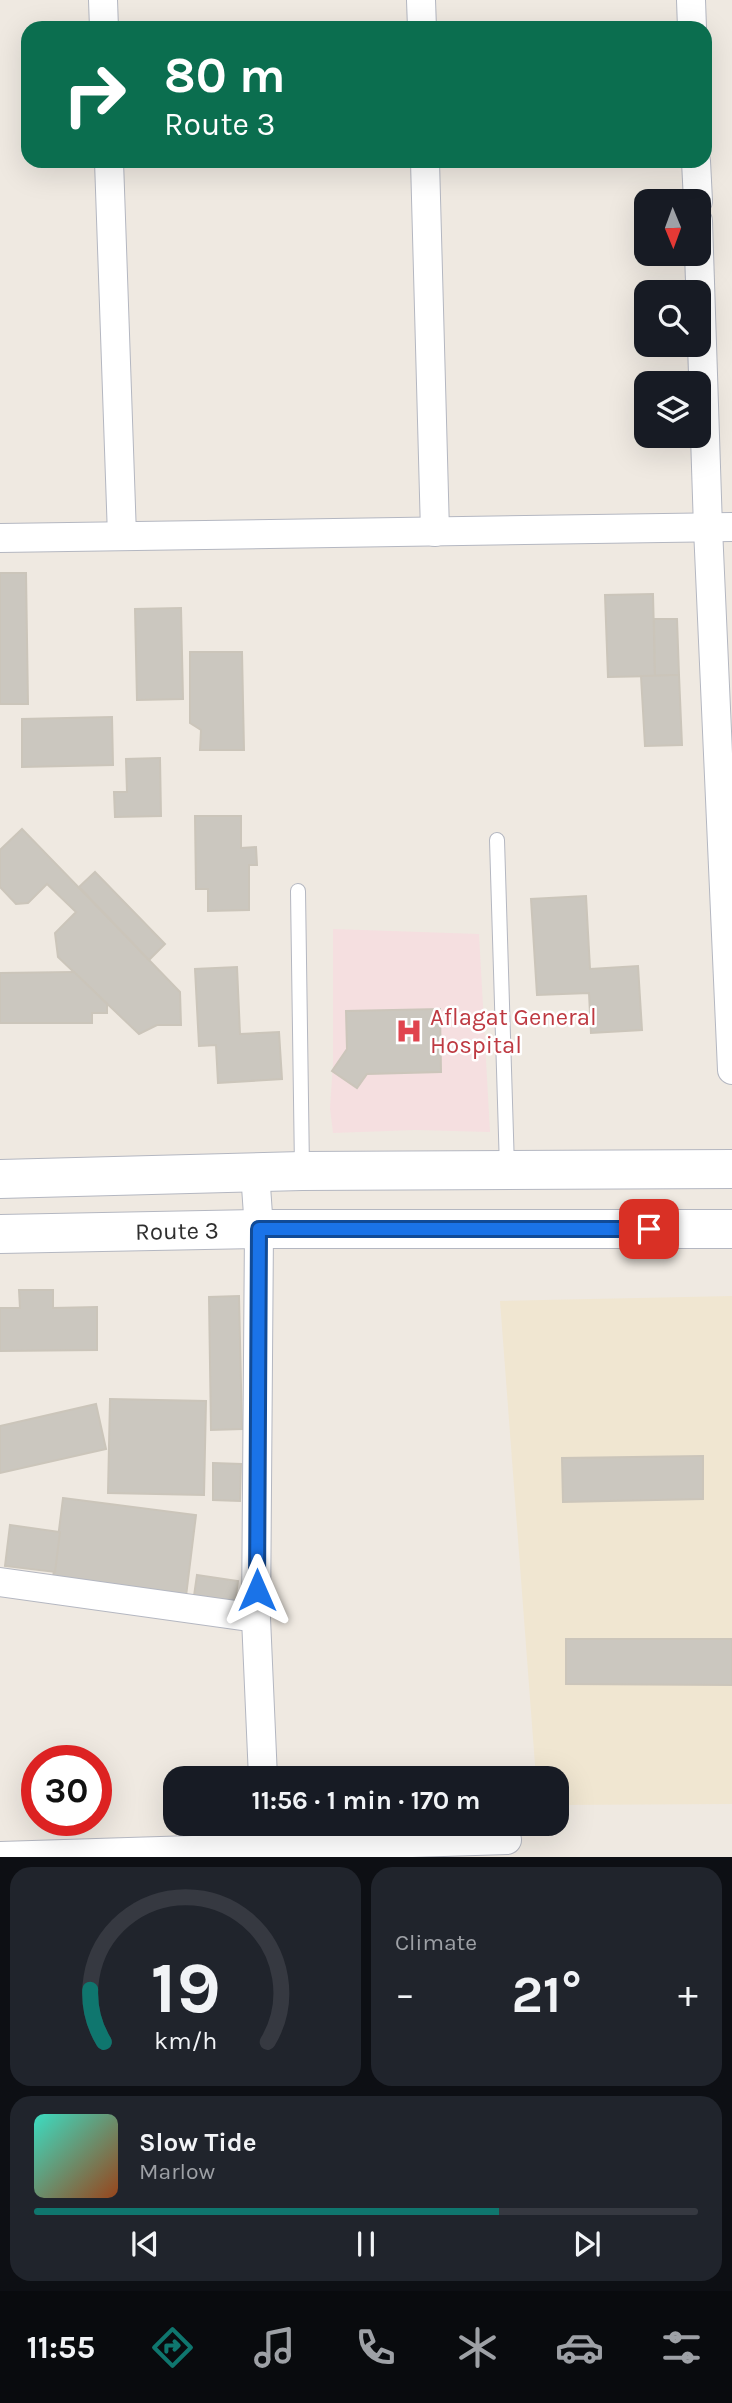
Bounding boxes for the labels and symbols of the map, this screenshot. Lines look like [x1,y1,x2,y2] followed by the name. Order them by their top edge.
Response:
[634,189,710,266] north arrow
[430,1003,597,1059] place label: Aflagat General Hospital
[394,1016,424,1046] hospital icon: Aflagat General Hospital
[619,1199,679,1259] pin
[135,1216,219,1246] street label: Route 3
[220,1553,294,1627] position arrow
[21,1745,112,1836] speed limit sign: 30

